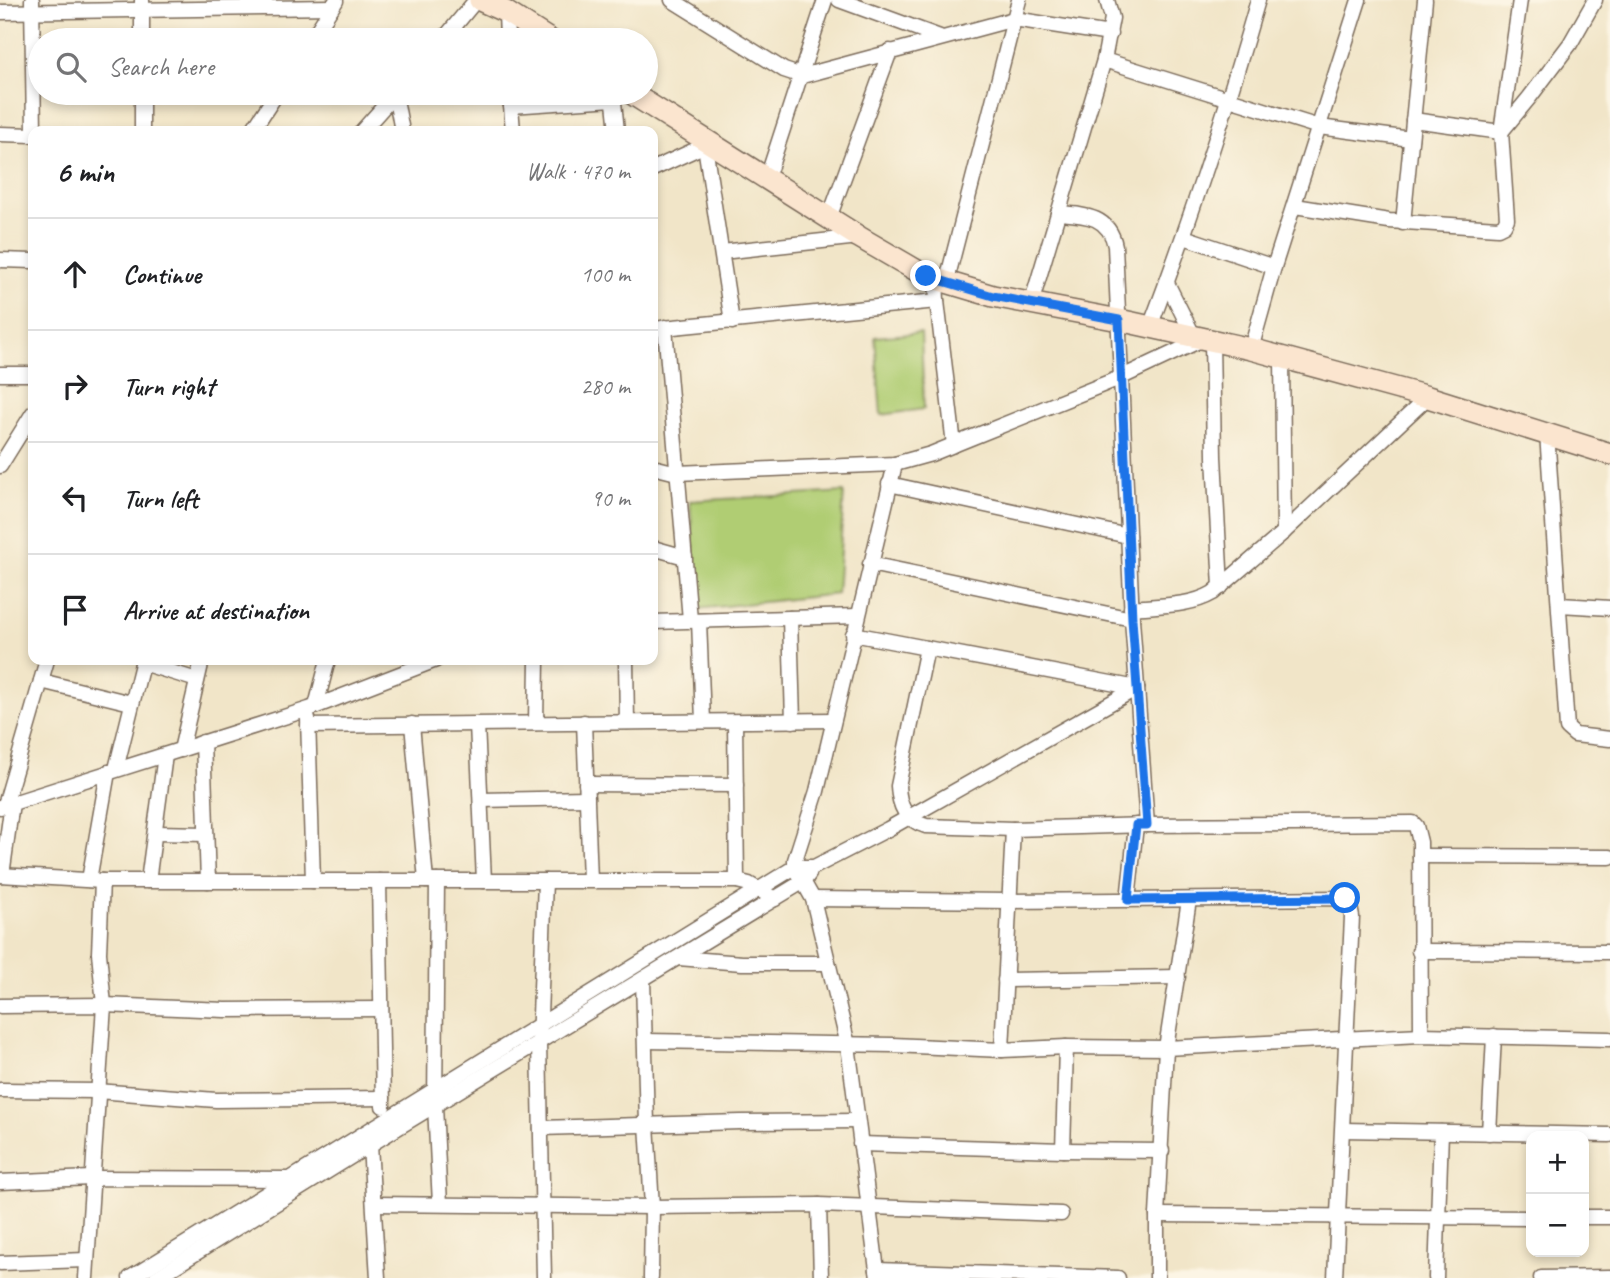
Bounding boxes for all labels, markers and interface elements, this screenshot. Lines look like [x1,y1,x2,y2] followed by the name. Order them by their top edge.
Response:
[28,28,658,105] search box
[52,48,90,86] icon: search
[108,50,214,83] text: Search here
[56,153,114,191] text: 6 min
[526,157,630,186] text: Walk · 470 m
[56,255,94,293] icon: ahead
[123,258,201,291] text: Continue
[581,260,630,289] text: 100 m
[910,260,941,291] route end
[56,367,94,405] icon: right
[123,370,214,403] text: Turn right
[581,372,630,401] text: 280 m
[56,479,94,517] icon: left
[123,482,198,515] text: Turn left
[591,484,630,513] text: 90 m
[56,591,94,629] icon: arrive
[123,594,309,627] text: Arrive at destination
[1329,882,1360,913] route start
[1526,1131,1589,1257] map controls
[1526,1131,1589,1194] button: +
[1526,1194,1589,1257] button: −

